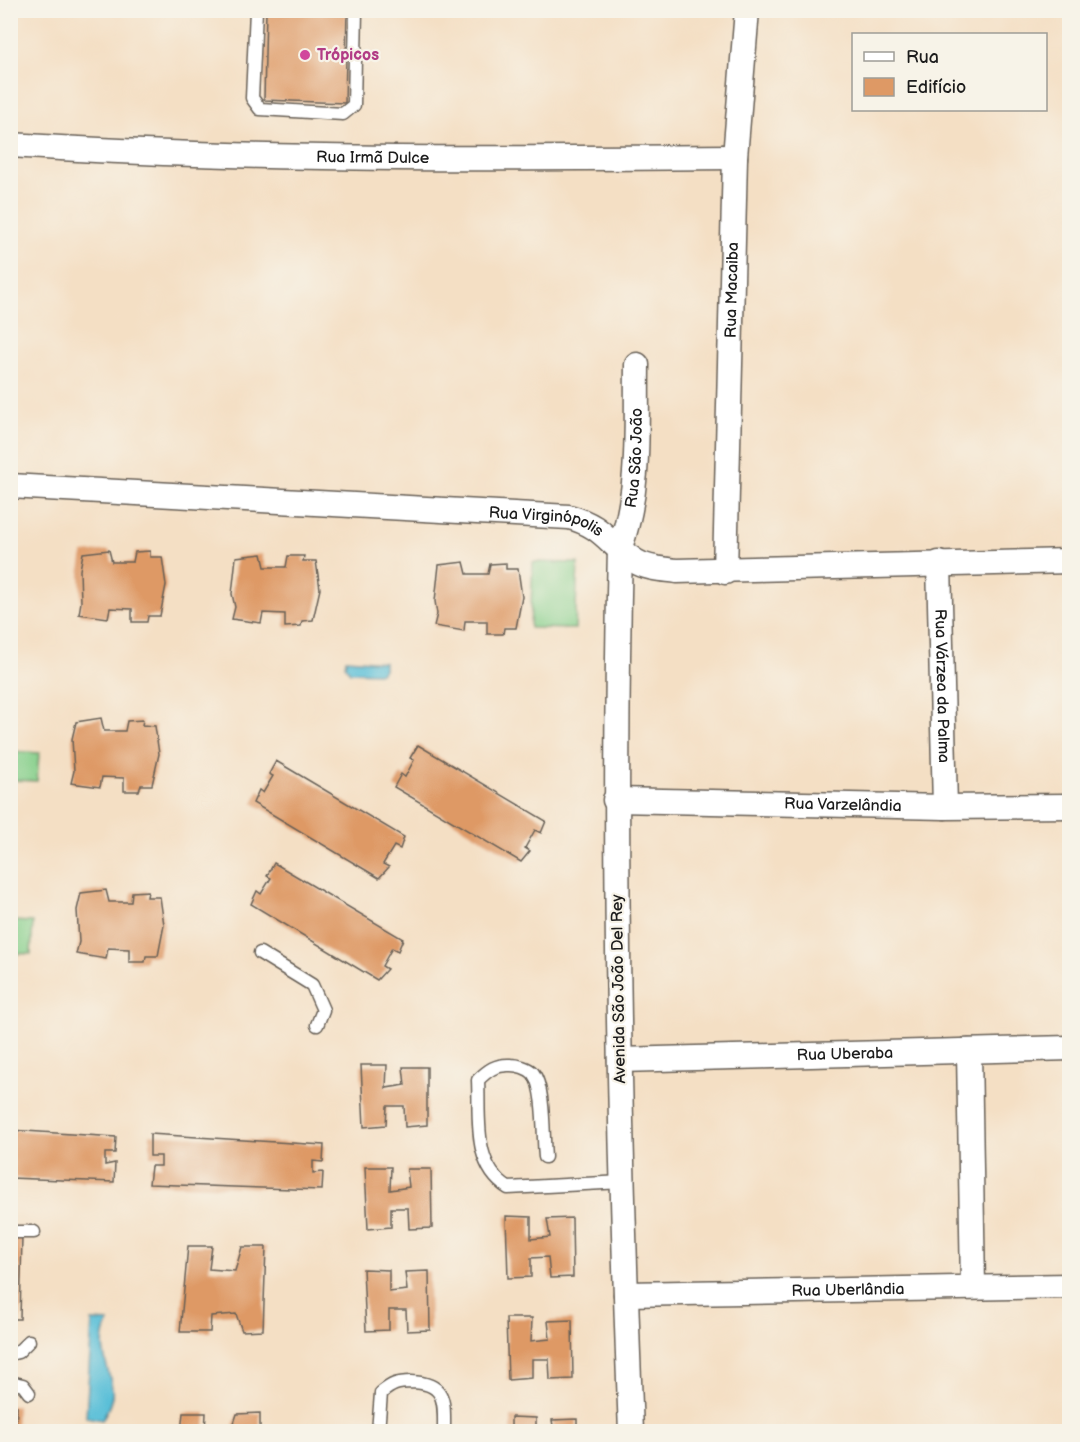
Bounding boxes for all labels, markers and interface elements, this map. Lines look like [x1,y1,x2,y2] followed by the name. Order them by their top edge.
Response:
[852,33,1047,111] legend
[317,46,379,65] place label: Trópicos
[906,47,939,68] text: Rua
[298,48,312,62] marker: Trópicos
[906,77,966,98] text: Edifício
[316,147,430,168] street label: Rua Irmã Dulce
[721,242,742,338] street label: Rua Macaiba
[621,408,646,509] street label: Rua São João
[488,503,607,541] street label: Rua Virginópolis
[931,609,953,763] street label: Rua Várzea da Palma
[784,794,902,816] street label: Rua Varzelândia
[608,893,630,1084] street label: Avenida São João Del Rey
[796,1043,893,1065] street label: Rua Uberaba
[791,1279,905,1301] street label: Rua Uberlândia

